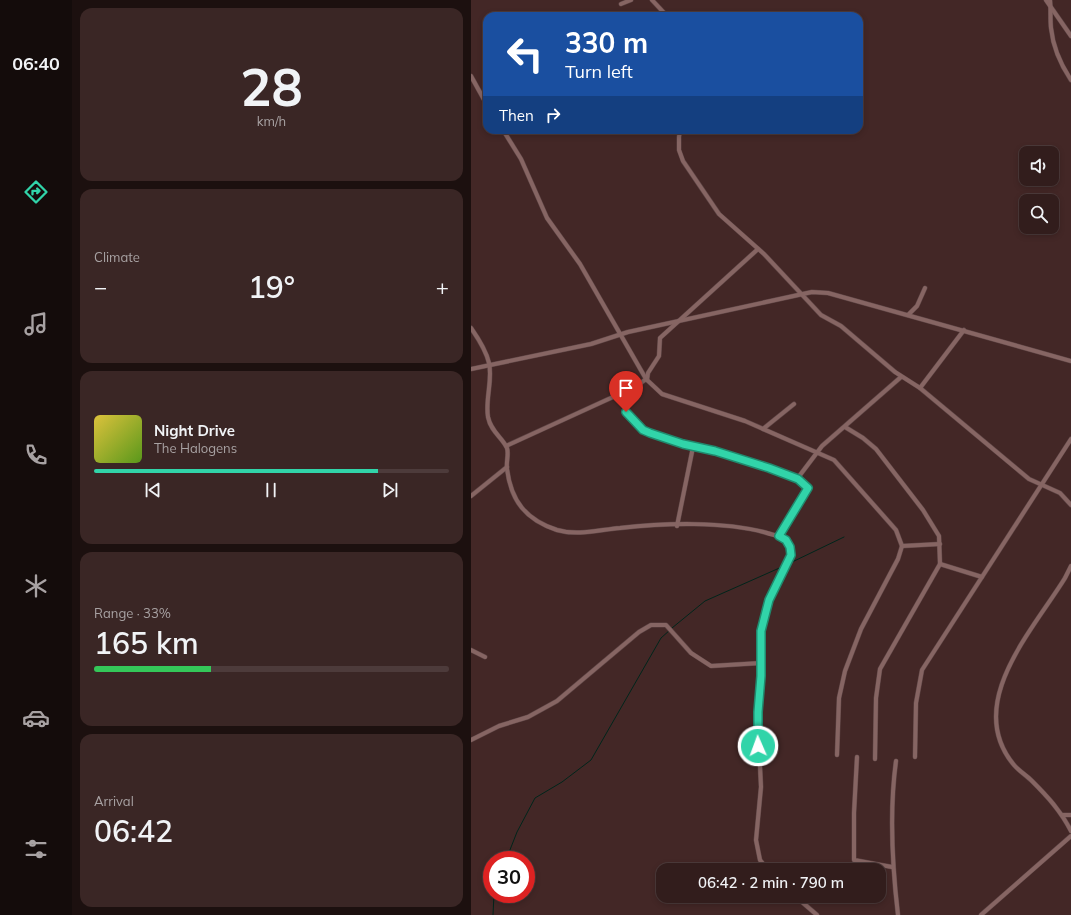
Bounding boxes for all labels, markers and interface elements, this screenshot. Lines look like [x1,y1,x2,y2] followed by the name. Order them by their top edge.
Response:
[565,25,648,60] text: 330 m
[499,28,551,80] icon: left
[12,52,60,75] text: 06:40
[240,54,303,119] text: 28
[565,60,633,83] text: Turn left
[542,104,564,126] icon: right
[499,106,534,125] text: Then
[257,113,286,129] text: km/h
[1019,146,1059,234] map controls
[1019,146,1059,186] button: sound
[22,178,50,206] icon: directions
[1019,194,1059,234] button: search
[94,249,140,265] text: Climate
[248,268,295,306] text: 19°
[94,273,107,301] text: −
[436,273,449,301] text: +
[22,310,50,338] icon: music
[609,371,643,412] pin
[615,377,637,399] icon: arrive
[154,421,235,440] text: Night Drive
[154,440,237,456] text: The Halogens
[22,441,50,469] icon: phone
[142,479,164,501] icon: previous
[260,479,282,501] icon: pause
[379,479,401,501] icon: next
[22,572,50,600] icon: climate
[94,605,171,621] text: Range · 33%
[94,624,199,662] text: 165 km
[22,704,50,732] icon: car
[737,725,779,767] position arrow
[94,793,134,809] text: Arrival
[94,812,173,850] text: 06:42
[22,835,50,863] icon: filters
[483,851,535,903] speed limit sign: 30
[698,873,844,892] text: 06:42 · 2 min · 790 m

